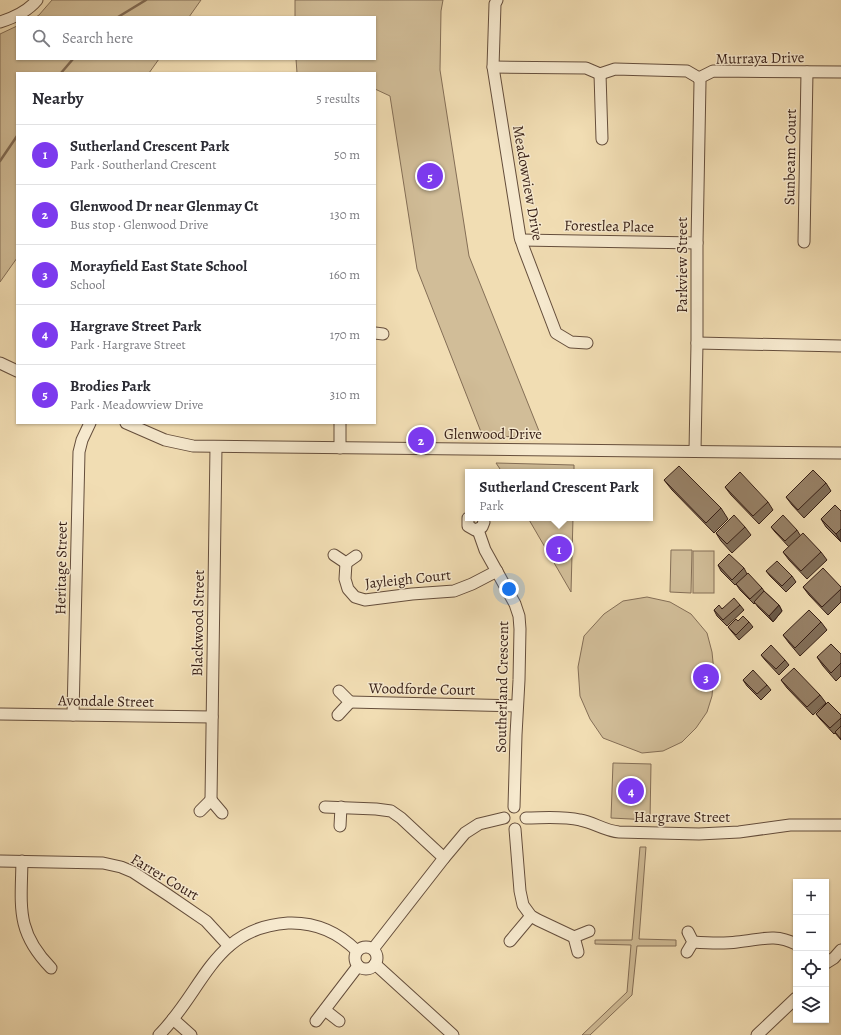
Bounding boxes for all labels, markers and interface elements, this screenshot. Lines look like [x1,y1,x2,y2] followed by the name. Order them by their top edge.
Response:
[16,16,376,60] search box
[30,27,52,49] icon: search
[62,28,133,48] text: Search here
[716,47,805,69] street label: Murraya Drive
[32,87,83,110] text: Nearby
[316,90,360,107] text: 5 results
[779,109,801,205] street label: Sunbeam Court
[508,124,548,243] street label: Meadowview Drive
[70,136,229,156] text: Sutherland Crescent Park
[43,146,47,163] text: 1
[334,146,360,163] text: 50 m
[70,156,217,173] text: Park · Southerland Crescent
[417,161,443,191] pin: 5
[70,196,259,216] text: Glenwood Dr near Glenmay Ct
[42,206,48,223] text: 2
[330,206,360,223] text: 130 m
[564,215,654,237] street label: Forestlea Place
[70,216,208,233] text: Bus stop · Glenwood Drive
[672,217,692,313] street label: Parkview Street
[70,256,247,276] text: Morayfield East State School
[42,266,48,283] text: 3
[329,266,360,283] text: 160 m
[70,276,105,293] text: School
[70,316,201,336] text: Hargrave Street Park
[42,326,48,343] text: 4
[330,326,360,343] text: 170 m
[70,336,186,353] text: Park · Hargrave Street
[70,376,151,396] text: Brodies Park
[42,386,48,403] text: 5
[330,386,360,403] text: 310 m
[70,396,203,413] text: Park · Meadowview Drive
[444,424,542,444] street label: Glenwood Drive
[408,425,434,455] pin: 2
[465,469,653,521] popup
[479,477,639,497] text: Sutherland Crescent Park
[479,497,504,514] text: Park
[50,521,72,615] street label: Heritage Street
[546,534,572,564] pin: 1
[364,565,452,593] street label: Jayleigh Court
[187,569,209,676] street label: Blackwood Street
[499,579,519,599] your location
[491,621,513,753] street label: Southerland Crescent
[693,662,719,692] pin: 3
[367,678,476,700] street label: Woodforde Court
[57,690,154,712] street label: Avondale Street
[618,776,644,806] pin: 4
[634,807,730,827] street label: Hargrave Street
[127,849,203,905] street label: Farrer Court
[793,879,829,1023] map controls
[793,879,829,915] button: +
[793,915,829,951] button: −
[793,951,829,987] button: locate
[793,987,829,1023] button: layers

